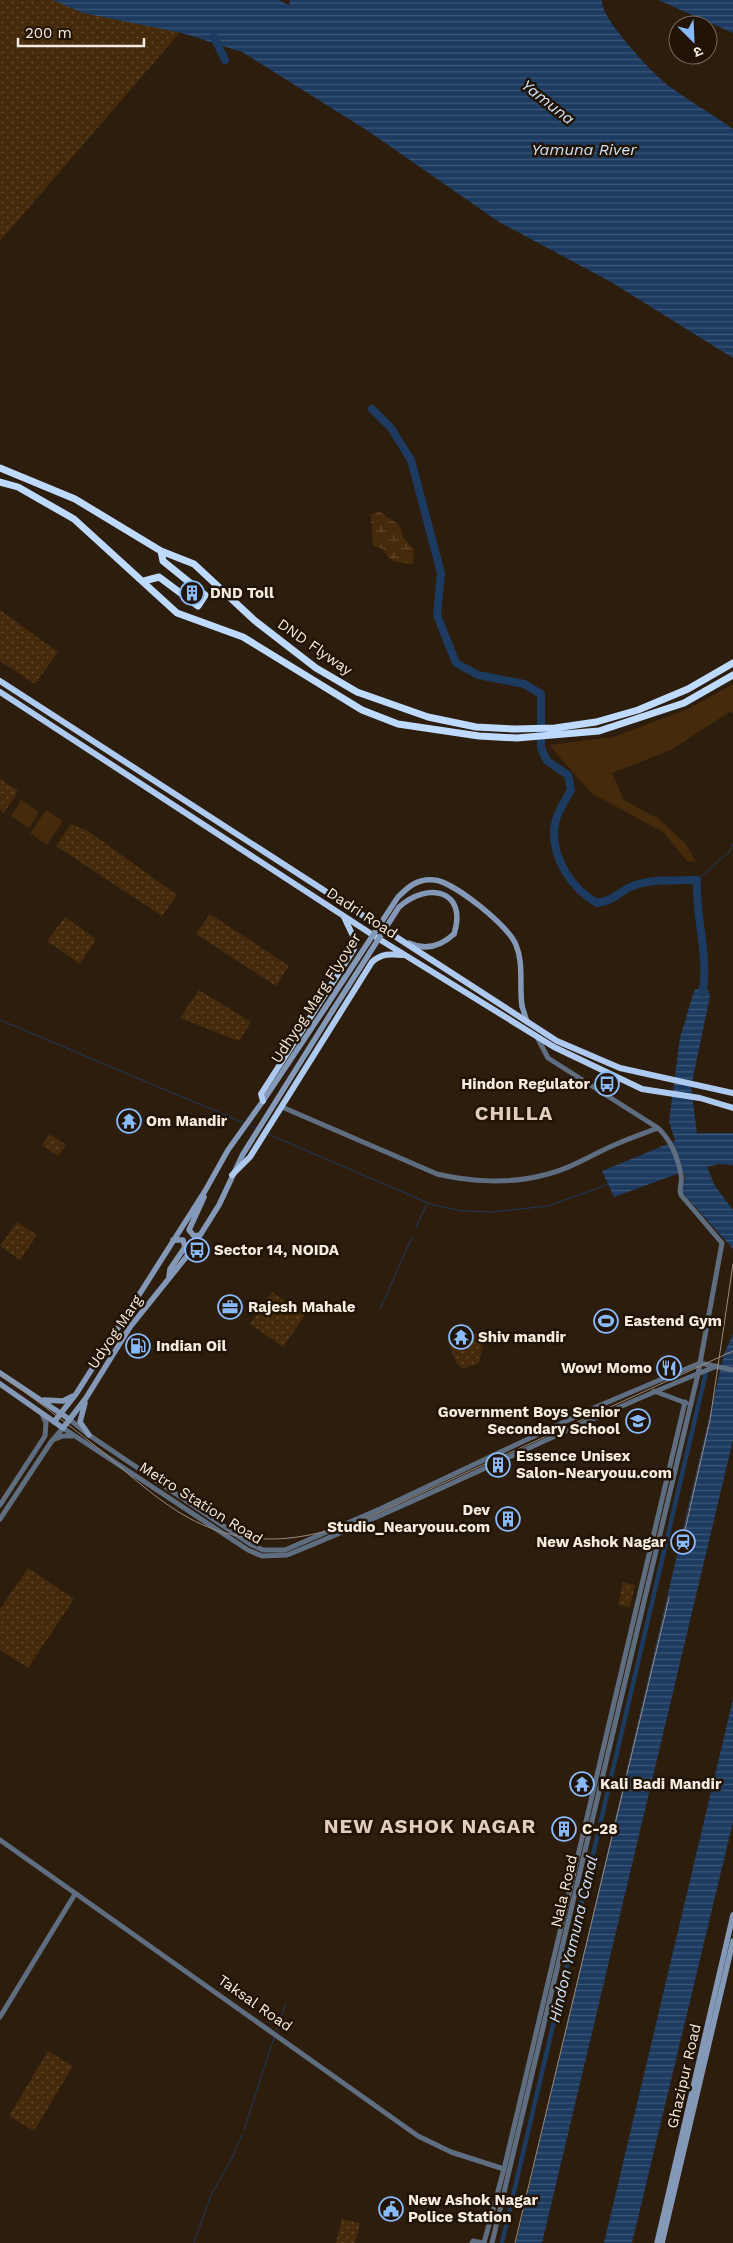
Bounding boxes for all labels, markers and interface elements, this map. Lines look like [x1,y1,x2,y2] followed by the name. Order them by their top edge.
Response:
[18,15,144,47] scale bar
[668,15,718,65] north arrow
[25,24,72,42] text: 200 m
[691,43,705,61] text: उ
[518,75,578,129] water label: Yamuna
[531,140,637,159] water label: Yamuna River
[179,580,205,606] building icon: DND Toll
[210,584,274,602] place label: DND Toll
[274,615,356,679] street label: DND Flyway
[323,884,401,942] street label: Dadri Road
[267,930,365,1066] street label: Udhyog Marg Flyover
[594,1071,620,1097] bus stop icon: Hindon Regulator
[461,1075,591,1093] place label: Hindon Regulator
[475,1101,553,1125] district label: CHILLA
[116,1108,142,1134] temple icon: Om Mandir
[146,1112,228,1130] place label: Om Mandir
[184,1237,210,1263] bus stop icon: Sector 14, NOIDA
[214,1241,340,1259] place label: Sector 14, NOIDA
[84,1292,146,1372] street label: Udyog Marg
[217,1294,243,1320] office icon: Rajesh Mahale
[248,1298,356,1316] place label: Rajesh Mahale
[593,1308,619,1334] sports icon: Eastend Gym
[624,1312,722,1330] place label: Eastend Gym
[448,1324,474,1350] temple icon: Shiv mandir
[478,1328,567,1346] place label: Shiv mandir
[125,1333,151,1359] fuel station icon: Indian Oil
[156,1337,226,1355] place label: Indian Oil
[656,1355,682,1381] restaurant icon: Wow! Momo
[561,1359,652,1377] place label: Wow! Momo
[438,1403,621,1438] place label: Government Boys Senior Secondary School
[625,1408,651,1434] school or university icon: Government Boys Senior Secondary School
[516,1447,672,1482] place label: Essence Unisex Salon-Nearyouu.com
[485,1452,511,1478] building icon: Essence Unisex Salon-Nearyouu.com
[136,1458,266,1548] street label: Metro Station Road
[327,1501,491,1536] place label: Dev Studio_Nearyouu.com
[495,1506,521,1532] building icon: Dev Studio_Nearyouu.com
[670,1529,696,1555] station icon: New Ashok Nagar
[536,1533,667,1551] place label: New Ashok Nagar
[569,1771,595,1797] temple icon: Kali Badi Mandir
[600,1775,722,1793] place label: Kali Badi Mandir
[324,1814,536,1838] district label: NEW ASHOK NAGAR
[551,1816,577,1842] building icon: C-28
[582,1820,618,1838] place label: C-28
[545,1853,602,2024] water label: Hindon Yamuna Canal
[547,1853,581,1929] street label: Nala Road
[214,1971,296,2035] street label: Taksal Road
[663,2022,705,2130] street label: Ghazipur Road
[408,2191,538,2226] place label: New Ashok Nagar Police Station
[378,2196,404,2222] public building icon: New Ashok Nagar Police Station

